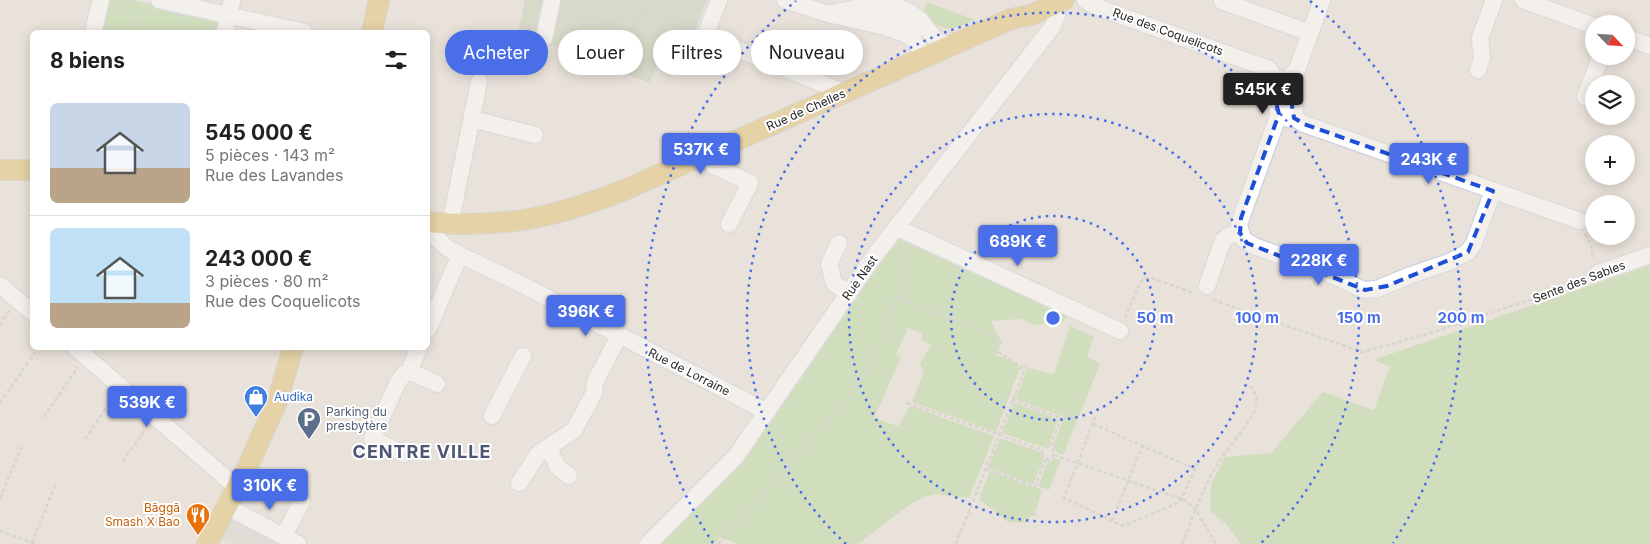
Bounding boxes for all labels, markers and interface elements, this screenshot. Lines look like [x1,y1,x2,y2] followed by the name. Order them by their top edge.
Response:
[1111,5,1226,59] street label: Rue des Coquelicots
[1585,15,1635,65] north arrow
[1585,15,1635,245] map controls
[445,30,548,75] chip: Acheter
[558,30,643,75] chip: Louer
[653,30,741,75] chip: Filtres
[751,30,863,75] chip: Nouveau
[382,46,410,74] icon: filters
[50,48,125,73] text: 8 biens
[1222,72,1304,115] pin: 545K €
[1585,75,1635,125] button: layers
[1234,79,1292,99] text: 545K €
[764,85,848,134] street label: Rue de Chelles
[205,120,313,145] text: 545 000 €
[90,123,150,183] icon: home
[660,132,742,175] pin: 537K €
[1585,135,1635,185] button: +
[673,139,729,159] text: 537K €
[1388,142,1470,185] pin: 243K €
[205,145,335,165] text: 5 pièces · 143 m²
[1400,149,1458,169] text: 243K €
[205,165,343,185] text: Rue des Lavandes
[1585,195,1635,245] button: −
[977,224,1059,267] pin: 689K €
[989,231,1047,251] text: 689K €
[1278,244,1360,286] pin: 228K €
[205,246,312,271] text: 243 000 €
[90,248,150,308] icon: home
[1291,250,1347,270] text: 228K €
[839,252,880,303] street label: Rue Nast
[1530,257,1627,306] street label: Sente des Sables
[205,271,328,291] text: 3 pièces · 80 m²
[205,291,361,311] text: Rue des Coquelicots
[545,294,627,337] pin: 396K €
[557,301,615,321] text: 396K €
[1137,308,1173,327] text: 50 m
[1235,308,1279,327] text: 100 m
[1337,308,1381,327] text: 150 m
[1438,308,1484,327] text: 200 m
[1044,309,1062,327] centre of rings
[646,344,733,399] street label: Rue de Lorraine
[243,384,269,418] shop icon: Audika
[106,386,188,428] pin: 539K €
[274,389,313,404] place label: Audika
[118,392,176,412] text: 539K €
[326,404,387,433] place label: Parking du presbytère
[296,406,322,440] parking icon: Parking du presbytère
[353,441,491,462] district label: CENTRE VILLE
[229,468,311,511] pin: 310K €
[243,475,297,495] text: 310K €
[105,500,180,529] place label: Bāggā Smash X Bao
[185,502,211,536] restaurant icon: Bāggā Smash X Bao

